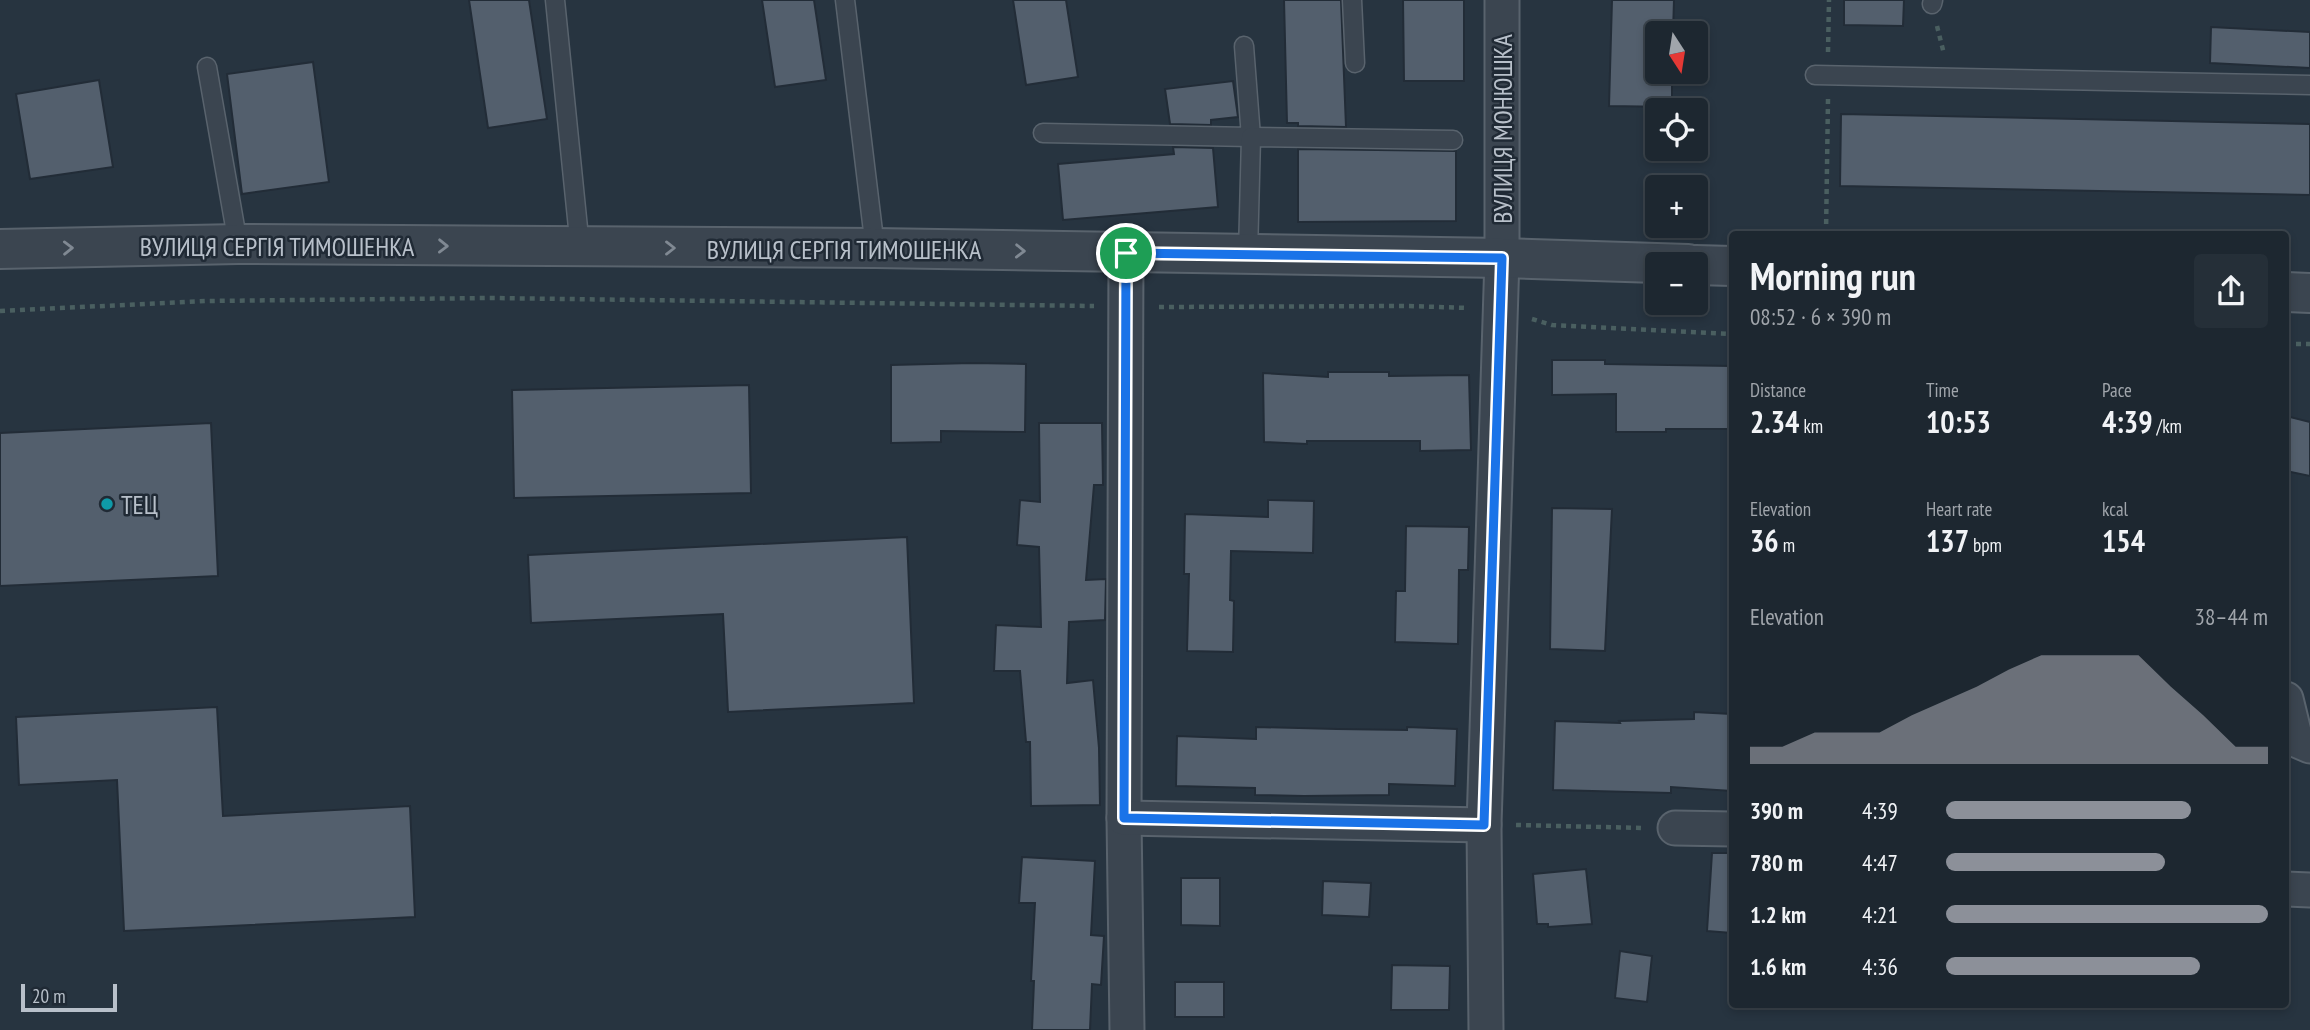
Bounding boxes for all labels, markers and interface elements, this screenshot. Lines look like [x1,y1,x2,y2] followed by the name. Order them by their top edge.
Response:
[1645,21,1708,84] north arrow
[1645,21,1708,315] map controls
[1486,34,1519,224] street label: ВУЛИЦЯ МОНЮШКА
[1645,98,1708,161] button: locate
[1645,175,1708,238] button: +
[1096,223,1156,283] pin
[140,230,415,263] street label: ВУЛИЦЯ СЕРГІЯ ТИМОШЕНКА
[707,233,982,266] street label: ВУЛИЦЯ СЕРГІЯ ТИМОШЕНКА
[1107,234,1145,272] icon: arrive
[438,238,448,254] one-way arrow
[63,240,74,255] one-way arrow
[665,240,676,256] one-way arrow
[1015,243,1026,259] one-way arrow
[1750,251,1916,300] text: Morning run
[1645,252,1708,315] button: −
[2194,254,2268,328] button: share
[1750,302,1891,331] text: 08:52 · 6 × 390 m
[1750,378,1806,402] text: Distance
[1926,378,1959,402] text: Time
[2102,378,2132,402] text: Pace
[1750,402,1799,441] text: 2.34
[1926,402,1991,441] text: 10:53
[2102,402,2153,441] text: 4:39
[1799,414,1823,438] text: km
[2153,414,2182,438] text: /km
[121,488,158,521] place label: ТЕЦ
[99,496,115,512] marker: ТЕЦ
[1750,497,1811,521] text: Elevation
[1926,497,1992,521] text: Heart rate
[2102,497,2128,521] text: kcal
[1750,521,1779,560] text: 36
[1926,521,1969,560] text: 137
[2102,521,2145,560] text: 154
[1779,533,1795,557] text: m
[1969,533,2002,557] text: bpm
[1750,602,1824,631] text: Elevation
[2195,602,2268,631] text: 38–44 m
[1750,796,1803,825] text: 390 m
[1862,796,1898,825] text: 4:39
[1750,848,1803,877] text: 780 m
[1862,848,1898,877] text: 4:47
[1750,900,1806,929] text: 1.2 km
[1862,900,1898,929] text: 4:21
[1750,952,1806,981] text: 1.6 km
[1862,952,1898,981] text: 4:36
[21,981,117,1013] scale bar
[32,984,66,1008] text: 20 m

